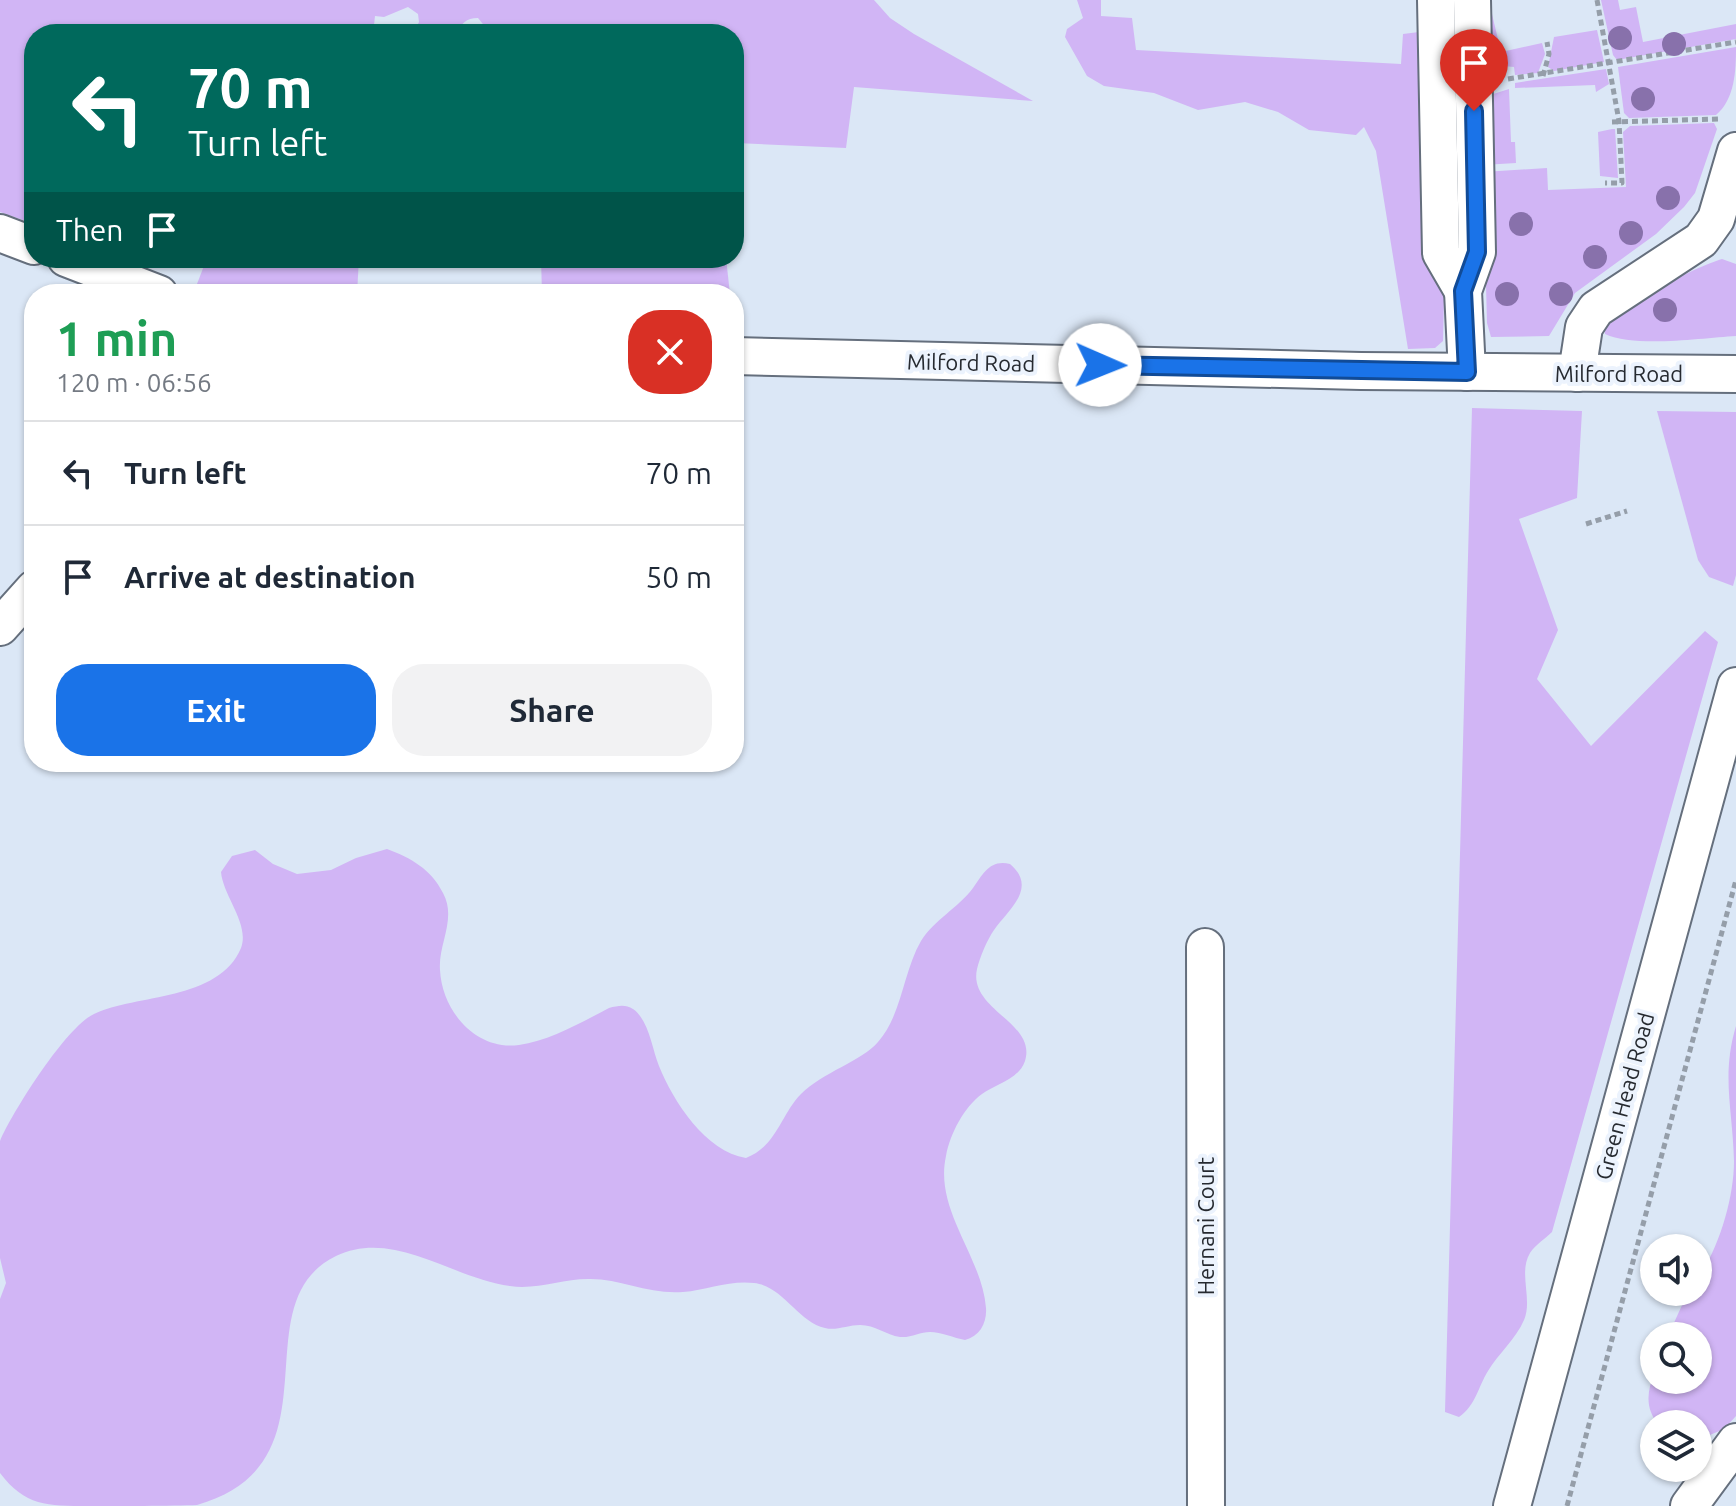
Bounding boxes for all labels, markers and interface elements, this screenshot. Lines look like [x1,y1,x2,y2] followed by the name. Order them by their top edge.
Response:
[1440,29,1508,111] pin
[1452,41,1496,85] icon: arrive
[56,56,160,160] icon: left
[188,56,313,119] text: 70 m
[188,122,327,163] text: Turn left
[140,208,184,252] icon: arrive
[56,213,124,247] text: Then
[628,310,712,394] button: close
[56,311,177,365] text: 1 min
[1058,323,1142,407] position arrow
[907,348,1035,376] street label: Milford Road
[1555,361,1683,386] street label: Milford Road
[56,368,212,397] text: 120 m · 06:56
[56,451,100,495] icon: left
[124,456,246,490] text: Turn left
[645,456,712,490] text: 70 m
[56,555,100,599] icon: arrive
[124,560,416,594] text: Arrive at destination
[645,560,712,594] text: 50 m
[56,664,376,756] button: Exit
[392,664,712,756] button: Share
[1590,1010,1658,1182] street label: Green Head Road
[1193,1156,1218,1295] street label: Hernani Court
[1640,1234,1712,1482] map controls
[1640,1234,1712,1306] button: sound
[1640,1322,1712,1394] button: search
[1640,1410,1712,1482] button: layers

